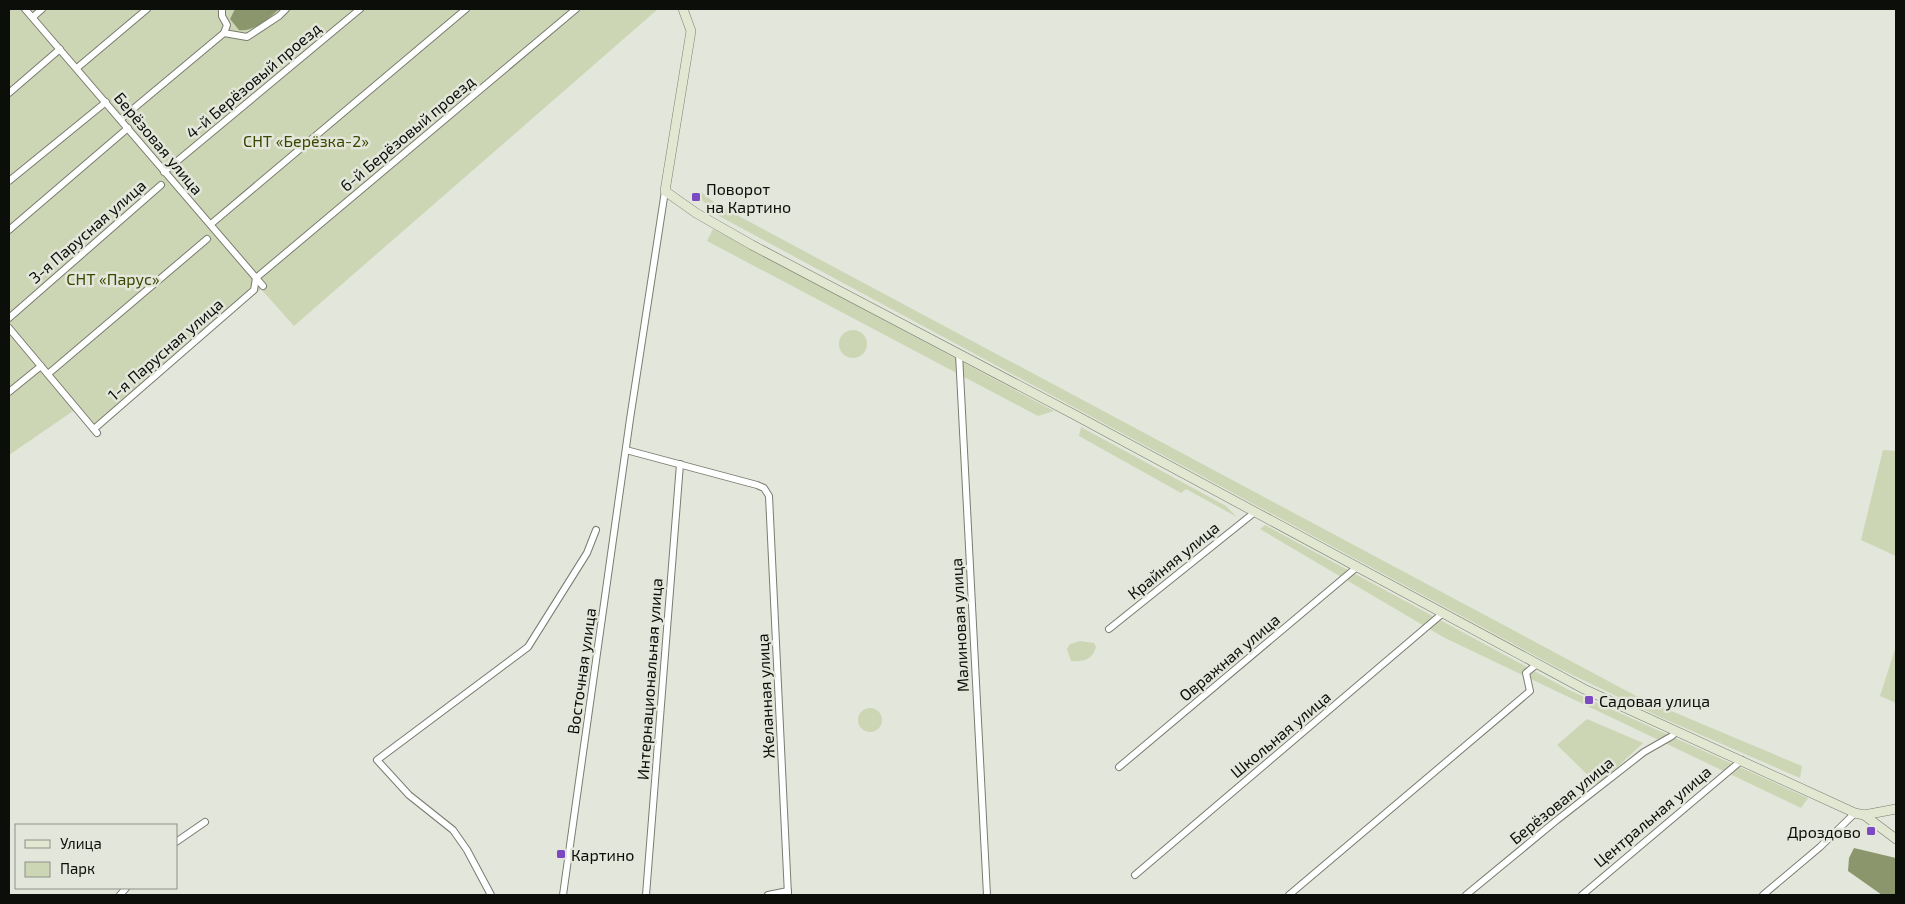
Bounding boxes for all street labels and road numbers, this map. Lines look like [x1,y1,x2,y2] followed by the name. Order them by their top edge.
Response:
[182,18,324,142] street label: 4-й Берёзовый проезд
[336,71,478,195] street label: 6-й Берёзовый проезд
[110,88,207,199] street label: Берёзовая улица
[25,175,150,288] street label: 3-я Парусная улица
[104,294,227,405] street label: 1-я Парусная улица
[1123,517,1223,603] street label: Крайняя улица
[946,557,973,693] street label: Малиновая улица
[632,577,667,781] street label: Интернациональная улица
[563,607,600,736] street label: Восточная улица
[1175,609,1284,705] street label: Овражная улица
[752,633,779,759] street label: Желанная улица
[1226,687,1335,782] street label: Школьная улица
[1505,752,1617,848] street label: Берёзовая улица
[1589,761,1715,871] street label: Центральная улица

